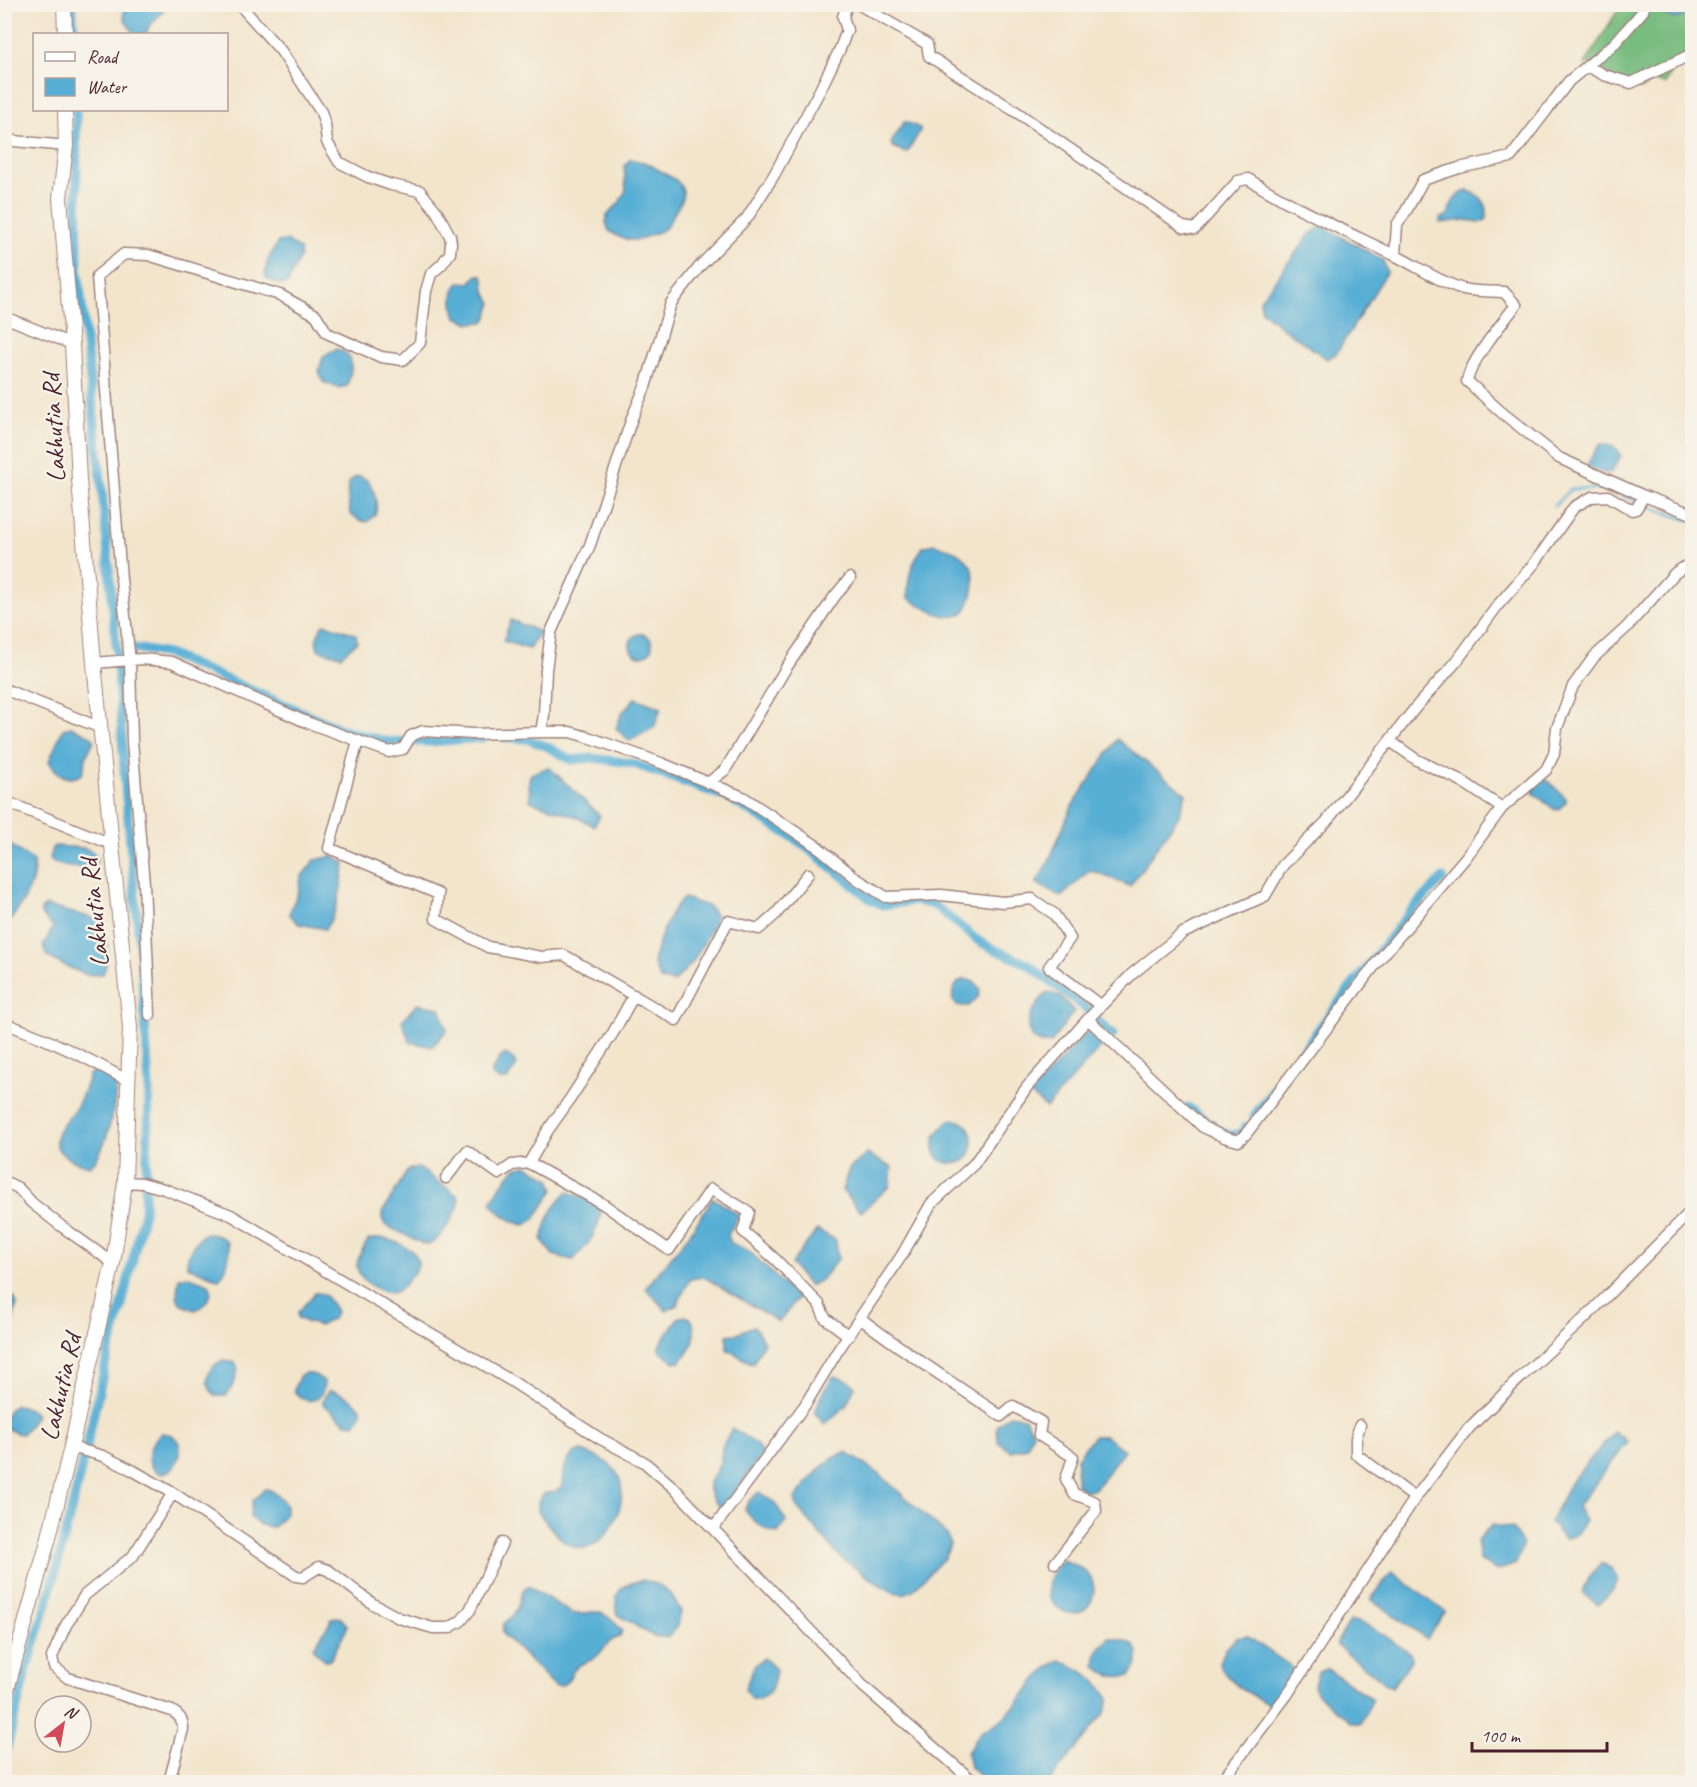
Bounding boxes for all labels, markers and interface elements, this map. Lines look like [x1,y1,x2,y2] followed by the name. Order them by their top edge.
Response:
[33,33,228,111] legend
[87,46,120,68] text: Road
[87,76,128,98] text: Water
[34,369,73,483] street label: Lakhutia Rd
[72,854,117,969] street label: Lakhutia Rd
[32,1327,90,1444] street label: Lakhutia Rd
[33,1694,93,1754] north arrow
[61,1701,82,1725] text: N
[1472,1715,1607,1753] scale bar
[1481,1725,1522,1747] text: 100 m

